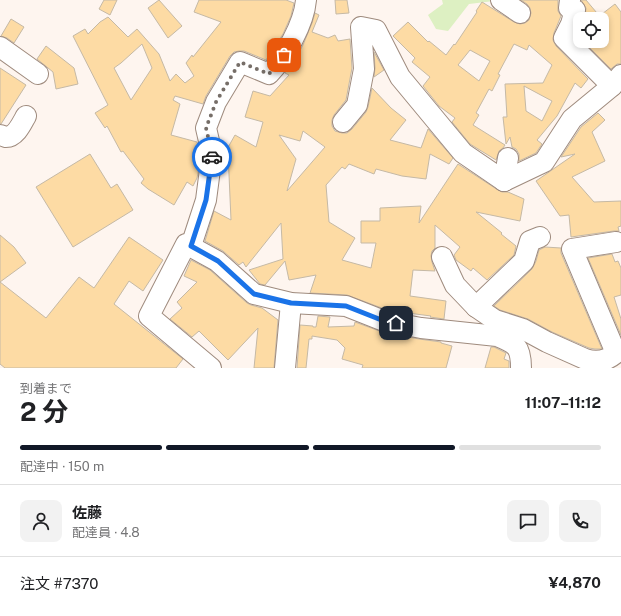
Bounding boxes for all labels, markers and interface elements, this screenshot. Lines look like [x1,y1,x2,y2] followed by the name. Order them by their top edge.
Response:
[573,12,609,48] map controls
[573,12,609,48] button: locate
[267,38,301,72] pin
[273,44,295,66] icon: bag
[192,137,232,177] courier
[201,146,223,168] icon: car
[379,306,413,340] pin
[385,312,407,334] icon: home
[20,381,72,396] text: 到着まで
[525,394,601,411] text: 11:07–11:12
[20,396,68,427] text: 2 分
[20,459,104,474] text: 配達中 · 150 m
[20,500,62,542] button: person
[507,500,549,542] button: chat
[559,500,601,542] button: phone
[72,504,102,521] text: 佐藤
[72,525,140,540] text: 配達員 · 4.8
[548,574,601,591] text: ¥4,870
[20,575,98,592] text: 注文 #7370

